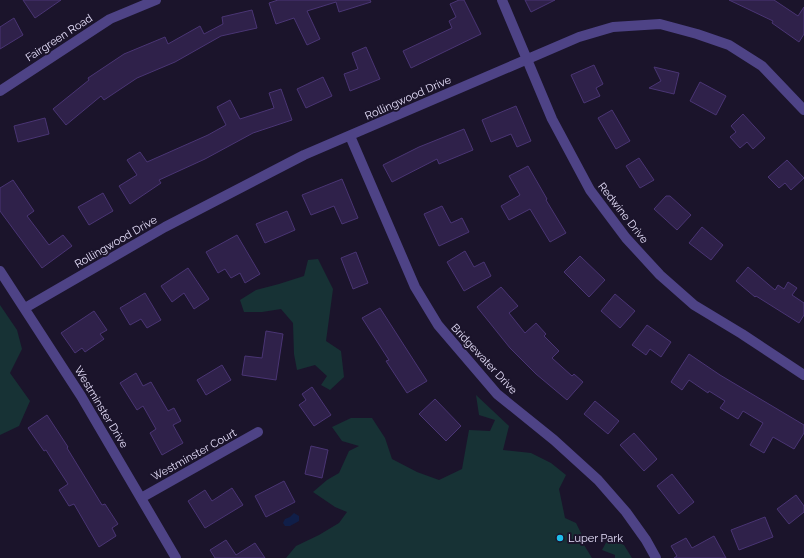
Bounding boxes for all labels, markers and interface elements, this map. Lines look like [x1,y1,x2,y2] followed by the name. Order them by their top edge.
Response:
[23,12,95,64] street label: Fairgreen Road
[363,73,454,123] street label: Rollingwood Drive
[595,180,651,246] street label: Redwine Drive
[73,213,160,271] street label: Rollingwood Drive
[448,321,520,397] street label: Bridgewater Drive
[71,364,131,451] street label: Westminster Drive
[149,426,239,484] street label: Westminster Court
[568,532,623,545] place label: Luper Park
[555,533,565,543] marker: Luper Park

